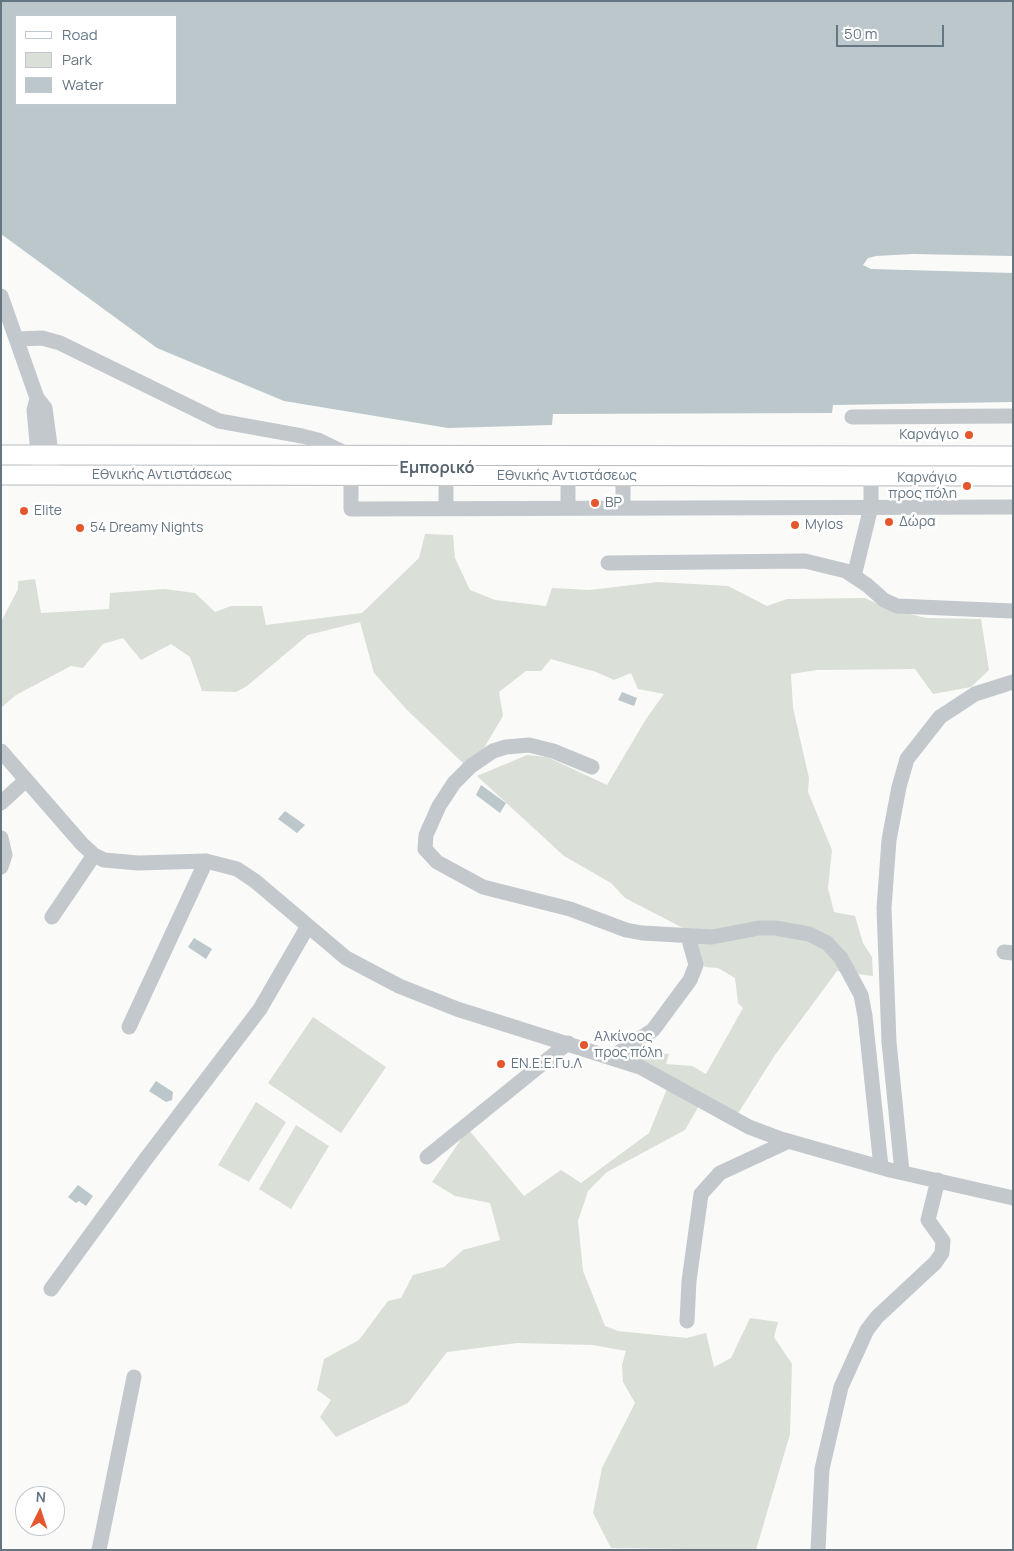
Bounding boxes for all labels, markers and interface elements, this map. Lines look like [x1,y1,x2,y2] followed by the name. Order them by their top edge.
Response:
[15,15,178,105] legend
[839,15,946,47] scale bar
[844,23,878,44] text: 50 m
[62,24,98,45] text: Road
[62,49,92,70] text: Park
[62,74,104,95] text: Water
[899,427,959,443] place label: Καρνάγιο
[963,429,975,441] marker: Καρνάγιο
[400,459,474,479] district label: Εμπορικό
[92,467,232,483] street label: Εθνικής Αντιστάσεως
[497,468,637,484] street label: Εθνικής Αντιστάσεως
[888,470,957,502] place label: Καρνάγιο προς πόλη
[961,480,973,492] marker: Καρνάγιο προς πόλη
[605,495,622,511] place label: BP
[589,497,601,509] marker: BP
[34,503,62,519] place label: Elite
[18,505,30,517] marker: Elite
[899,514,936,530] place label: Δώρα
[883,516,895,528] marker: Δώρα
[805,517,843,533] place label: Mylos
[789,519,801,531] marker: Mylos
[90,520,203,536] place label: 54 Dreamy Nights
[74,522,86,534] marker: 54 Dreamy Nights
[594,1029,663,1062] place label: Αλκίνοος προς πόλη
[578,1039,590,1051] marker: Αλκίνοος προς πόλη
[511,1056,582,1072] place label: ΕΝ.Ε.Ε.Γυ.Λ
[495,1058,507,1070] marker: ΕΝ.Ε.Ε.Γυ.Λ
[15,1486,65,1536] north arrow
[35,1487,47,1506] text: N

